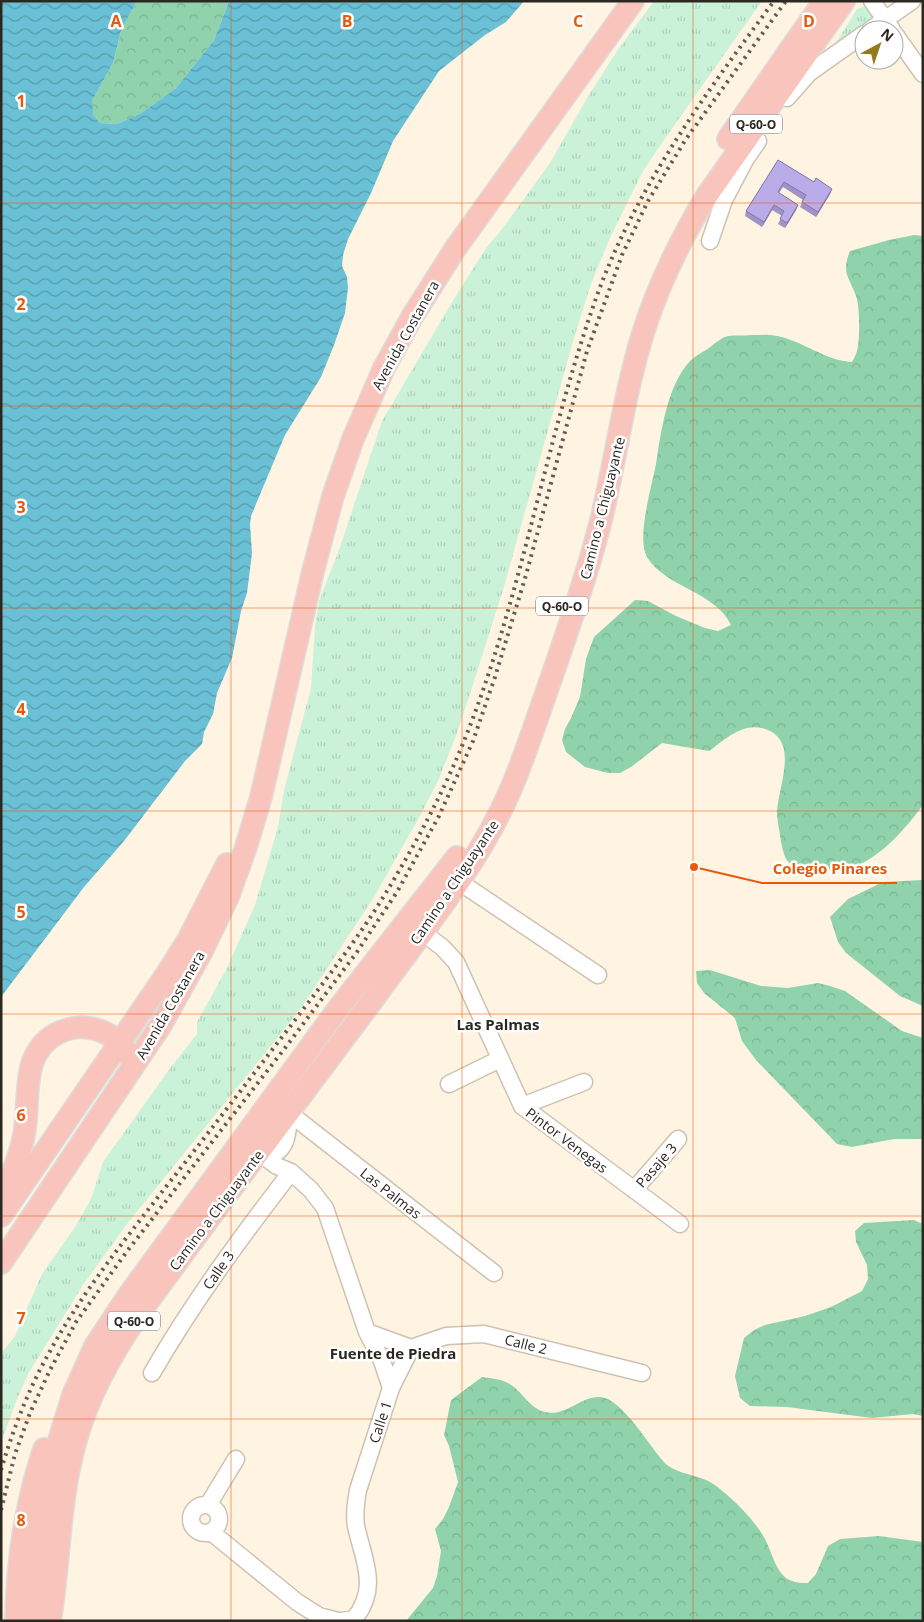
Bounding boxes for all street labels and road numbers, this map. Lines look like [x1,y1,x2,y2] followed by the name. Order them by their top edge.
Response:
[730,115,782,134] road number: Q-60-O
[367,277,443,393] street label: Avenida Costanera
[575,435,629,581] street label: Camino a Chiguayante
[536,596,588,616] road number: Q-60-O
[405,816,503,948] street label: Camino a Chiguayante
[131,947,209,1063] street label: Avenida Costanera
[522,1103,612,1177] street label: Pintor Venegas
[631,1139,681,1191] street label: Pasaje 3
[164,1146,268,1274] street label: Camino a Chiguayante
[357,1163,426,1223] street label: Las Palmas
[198,1247,238,1293] street label: Calle 3
[108,1312,160,1330] road number: Q-60-O
[503,1330,549,1358] street label: Calle 2
[364,1399,396,1445] street label: Calle 1

